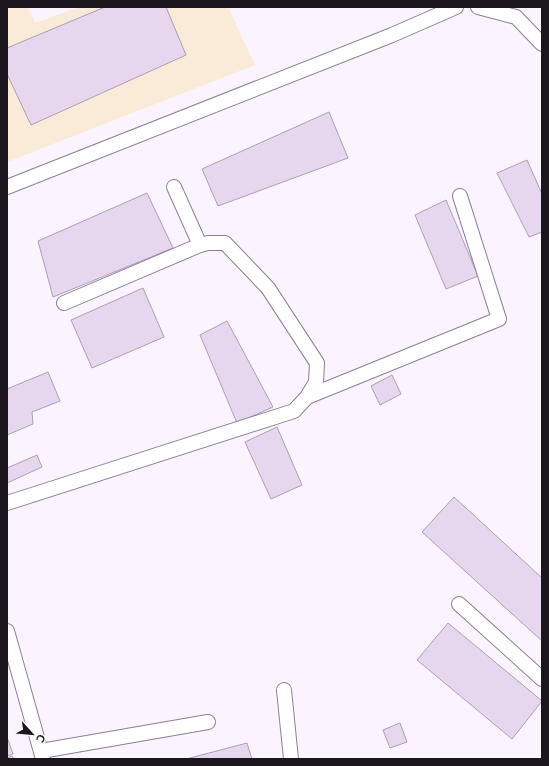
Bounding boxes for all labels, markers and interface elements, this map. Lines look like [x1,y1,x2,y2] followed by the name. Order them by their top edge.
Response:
[12,714,52,754] north arrow
[33,732,49,745] text: С

